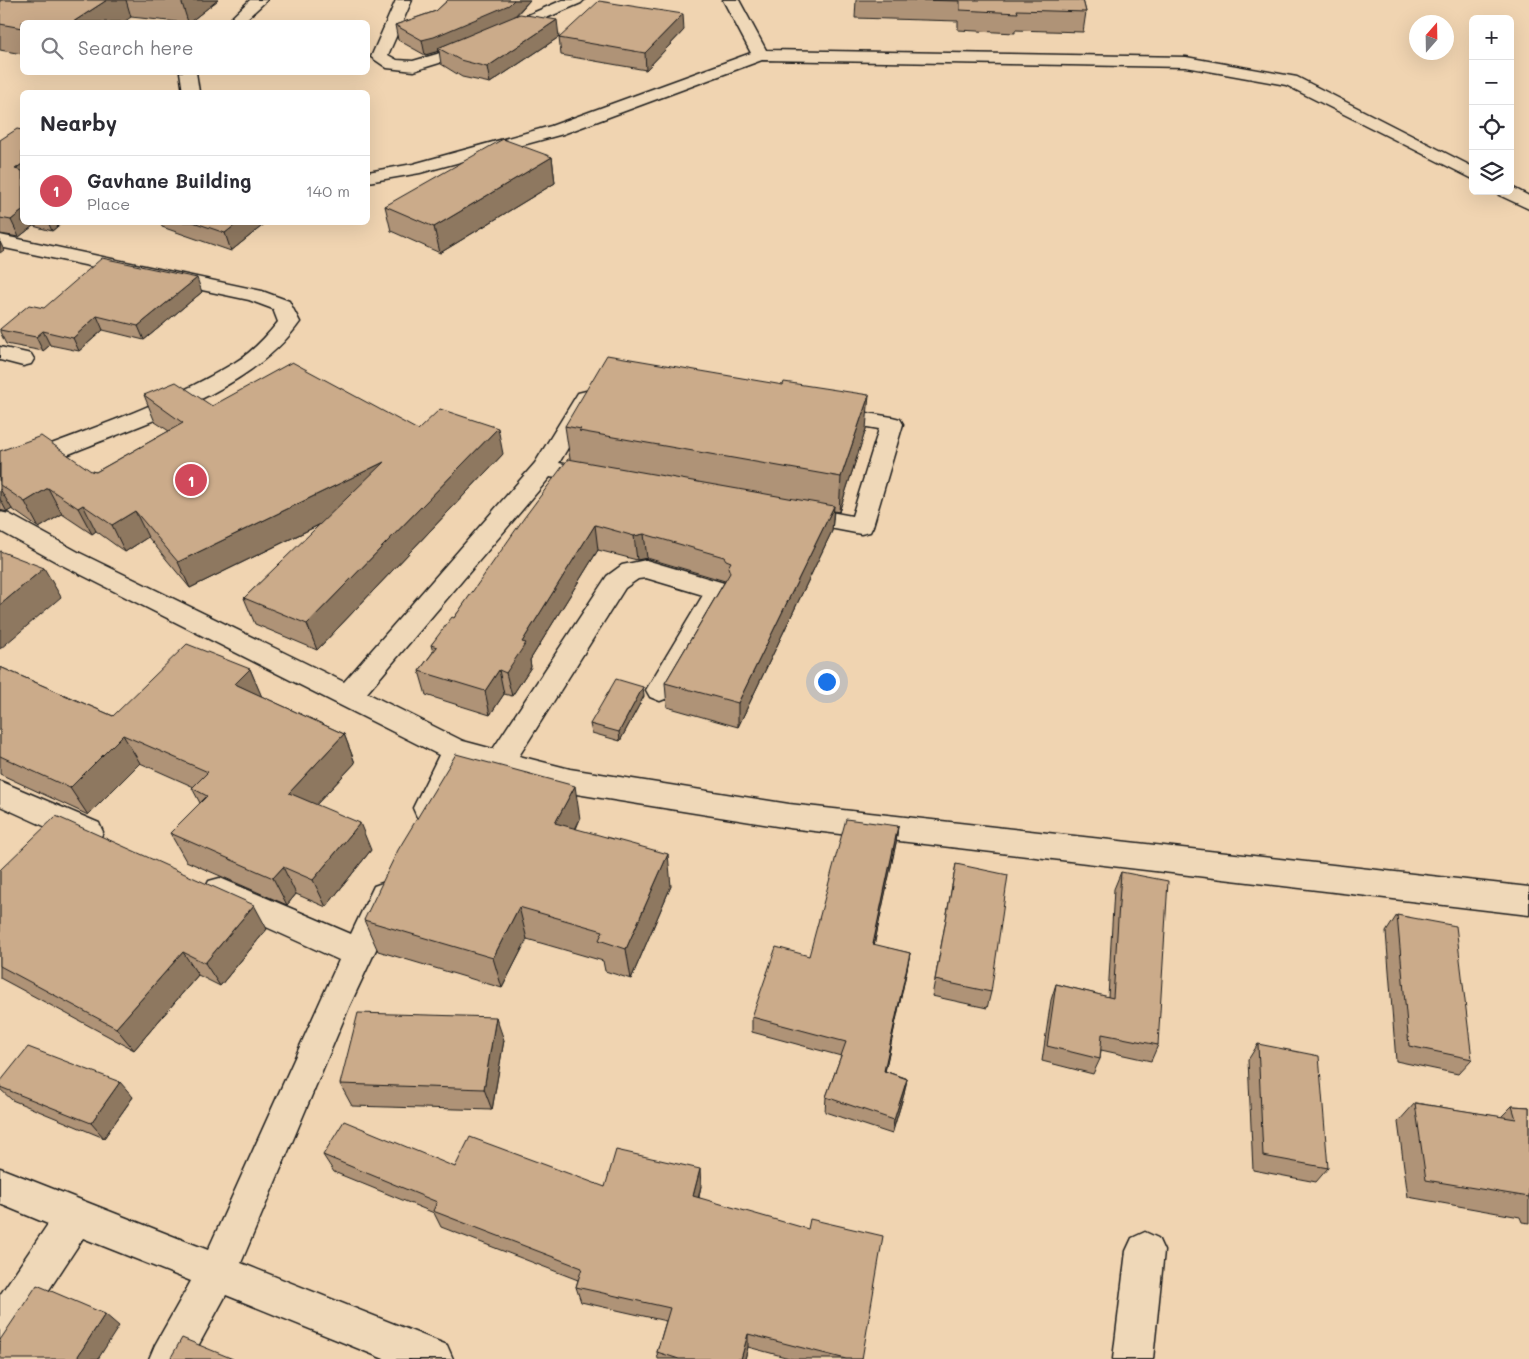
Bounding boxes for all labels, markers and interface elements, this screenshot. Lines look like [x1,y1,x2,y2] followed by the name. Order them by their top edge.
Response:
[1409,15,1454,60] north arrow
[1469,15,1514,195] map controls
[1469,15,1514,60] button: +
[20,20,370,75] search box
[38,34,66,62] icon: search
[78,35,194,60] text: Search here
[1469,60,1514,105] button: −
[1469,105,1514,150] button: locate
[40,109,117,136] text: Nearby
[1469,150,1514,195] button: layers
[87,168,251,193] text: Gavhane Building
[52,180,60,201] text: 1
[306,180,350,201] text: 140 m
[87,193,130,214] text: Place
[175,461,207,499] pin: 1
[814,669,840,695] your location

